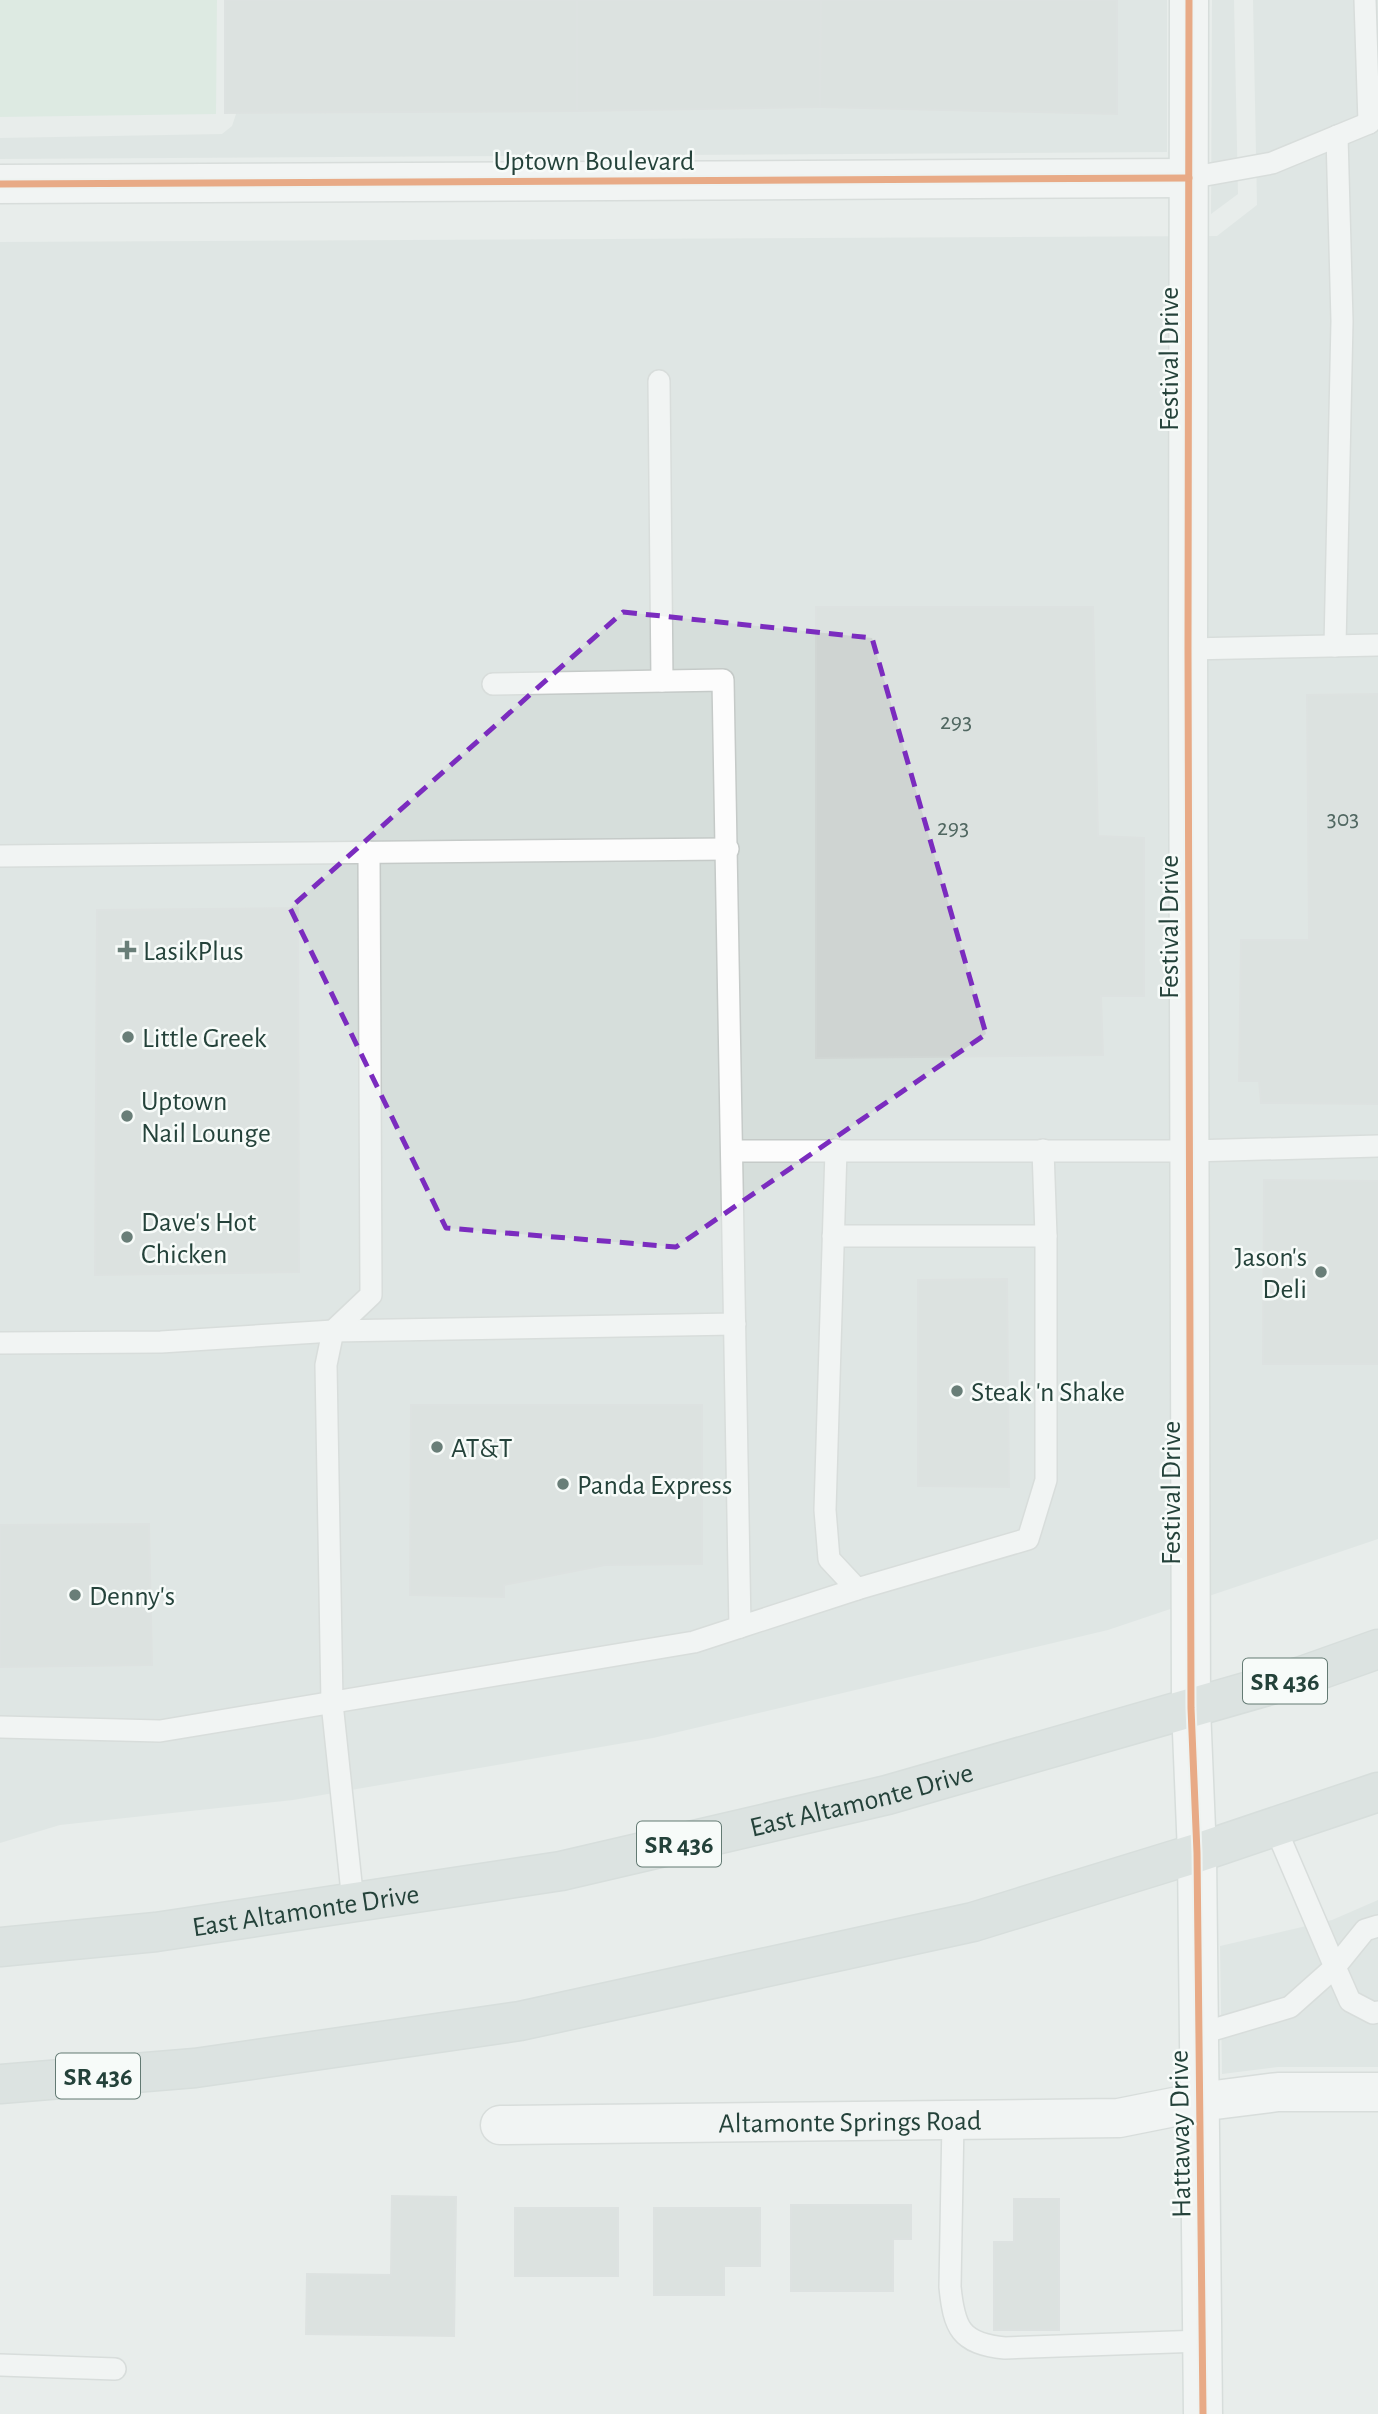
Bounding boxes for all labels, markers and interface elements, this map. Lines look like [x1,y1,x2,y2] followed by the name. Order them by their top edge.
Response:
[493,148,695,176] street label: Uptown Boulevard
[1156,287,1184,431] street label: Festival Drive
[940,710,972,734] house number: 293
[1327,807,1359,831] house number: 303
[937,816,969,840] house number: 293
[1156,855,1184,999] street label: Festival Drive
[143,938,244,966] place label: LasikPlus
[117,940,137,960] marker: LasikPlus
[142,1025,267,1053] place label: Little Greek
[120,1029,136,1045] marker: Little Greek
[141,1088,271,1148] place label: Uptown Nail Lounge
[119,1108,135,1124] marker: Uptown Nail Lounge
[141,1209,256,1269] place label: Dave's Hot Chicken
[119,1229,135,1245] marker: Dave's Hot Chicken
[1234,1244,1307,1304] place label: Jason's Deli
[1313,1264,1329,1280] marker: Jason's Deli
[971,1379,1125,1407] place label: Steak 'n Shake
[949,1383,965,1399] marker: Steak 'n Shake
[1158,1421,1186,1565] street label: Festival Drive
[451,1435,513,1463] place label: AT&T
[429,1439,445,1455] marker: AT&T
[577,1472,732,1500] place label: Panda Express
[555,1476,571,1492] marker: Panda Express
[89,1583,175,1611] place label: Denny's
[67,1587,83,1603] marker: Denny's
[1243,1658,1327,1704] road number: SR 436
[747,1759,977,1843] street label: East Altamonte Drive
[637,1822,721,1867] road number: SR 436
[190,1881,421,1942] street label: East Altamonte Drive
[1166,2050,1196,2218] street label: Hattaway Drive
[56,2054,140,2098] road number: SR 436
[718,2108,982,2139] street label: Altamonte Springs Road

